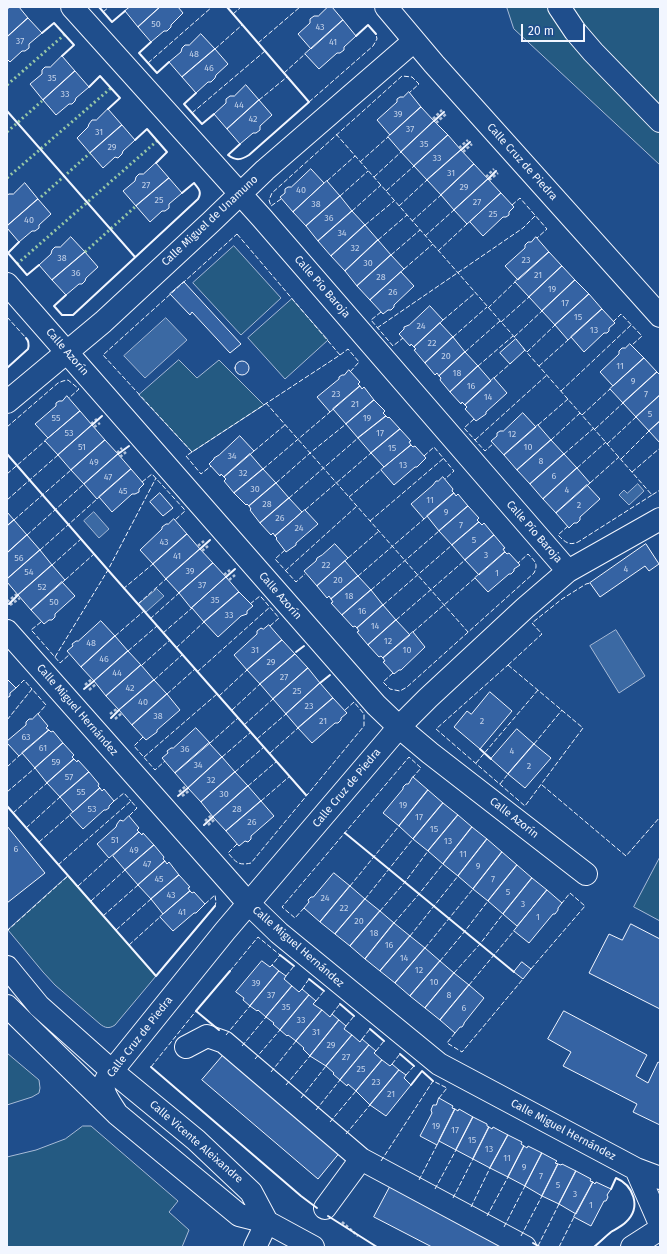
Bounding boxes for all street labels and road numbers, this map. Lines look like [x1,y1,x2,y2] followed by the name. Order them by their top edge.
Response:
[484,121,560,203] street label: Calle Cruz de Piedra
[159,173,261,269] street label: Calle Miguel de Unamuno
[291,253,353,321] street label: Calle Pío Baroja
[43,326,91,378] street label: Calle Azorín
[503,498,565,566] street label: Calle Pío Baroja
[256,570,304,622] street label: Calle Azorín
[34,662,120,758] street label: Calle Miguel Hernández
[310,746,384,830] street label: Calle Cruz de Piedra
[487,795,541,841] street label: Calle Azorín
[250,904,346,990] street label: Calle Miguel Hernández
[104,994,176,1080] street label: Calle Cruz de Piedra
[508,1097,618,1163] street label: Calle Miguel Hernández
[147,1098,245,1186] street label: Calle Vicente Aleixandre

